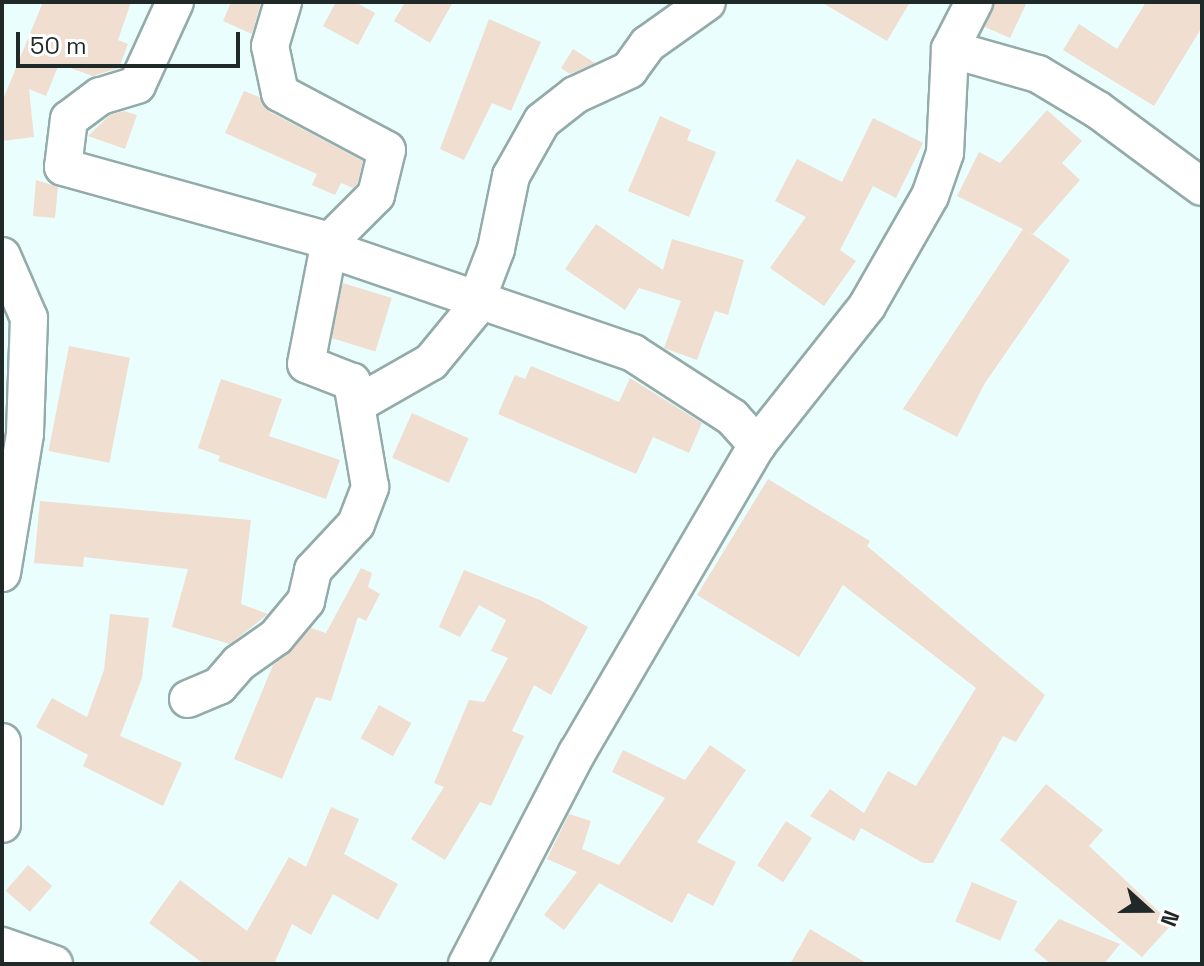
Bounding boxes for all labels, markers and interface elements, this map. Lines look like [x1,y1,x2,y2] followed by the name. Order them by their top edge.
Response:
[20,16,244,66] scale bar
[30,30,87,61] text: 50 m
[1108,870,1188,950] north arrow
[1155,907,1186,931] text: N

